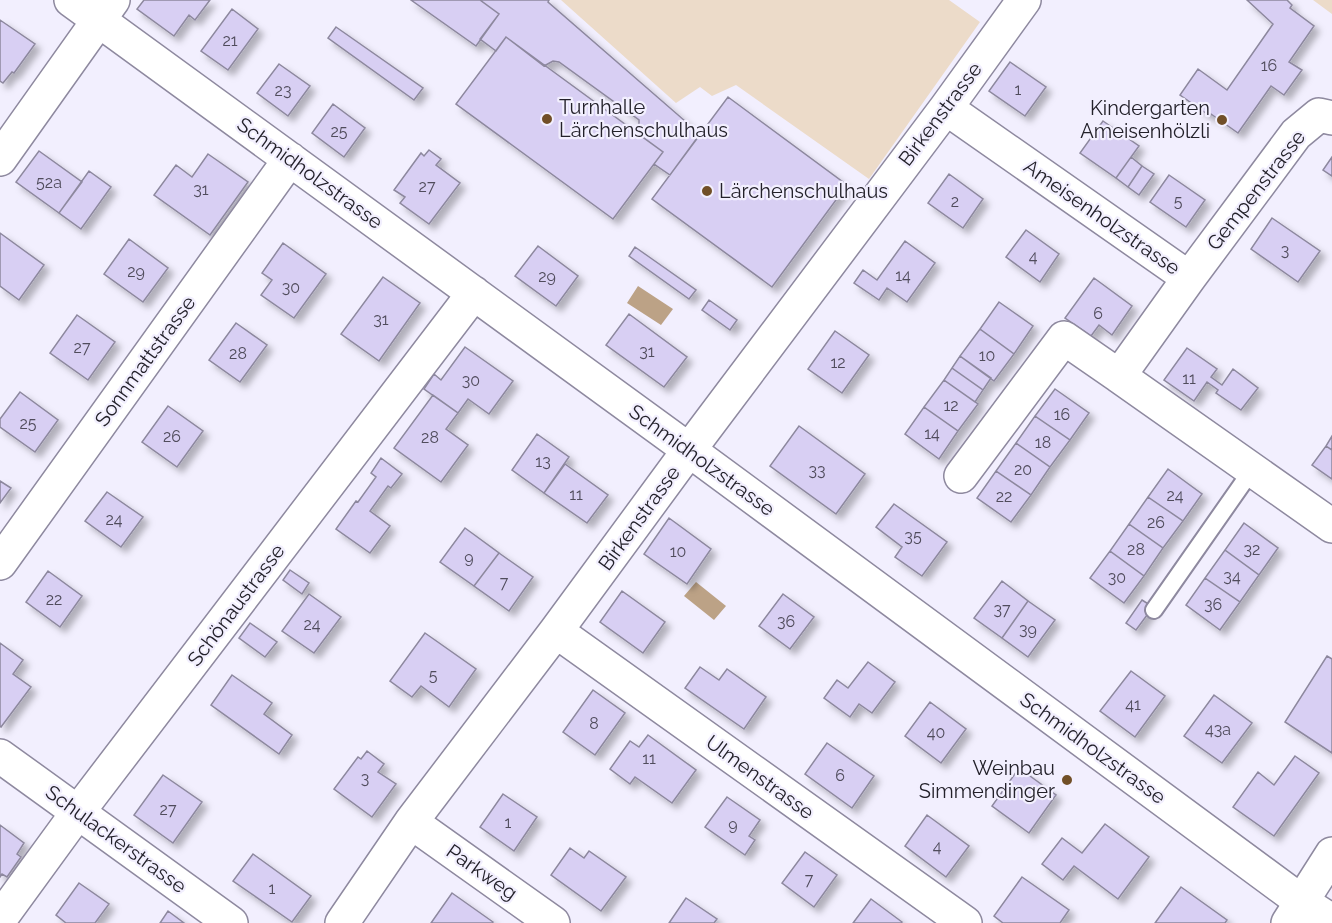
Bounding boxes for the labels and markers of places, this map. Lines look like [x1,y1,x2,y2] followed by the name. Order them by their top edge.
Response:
[559,95,728,142] place label: Turnhalle Lärchenschulhaus
[1080,96,1210,143] place label: Kindergarten Ameisenhölzli
[540,112,554,126] marker: Turnhalle Lärchenschulhaus
[1215,113,1229,127] marker: Kindergarten Ameisenhölzli
[719,179,888,203] place label: Lärchenschulhaus
[700,184,714,198] marker: Lärchenschulhaus
[919,756,1055,803] place label: Weinbau Simmendinger
[1060,773,1074,787] marker: Weinbau Simmendinger

